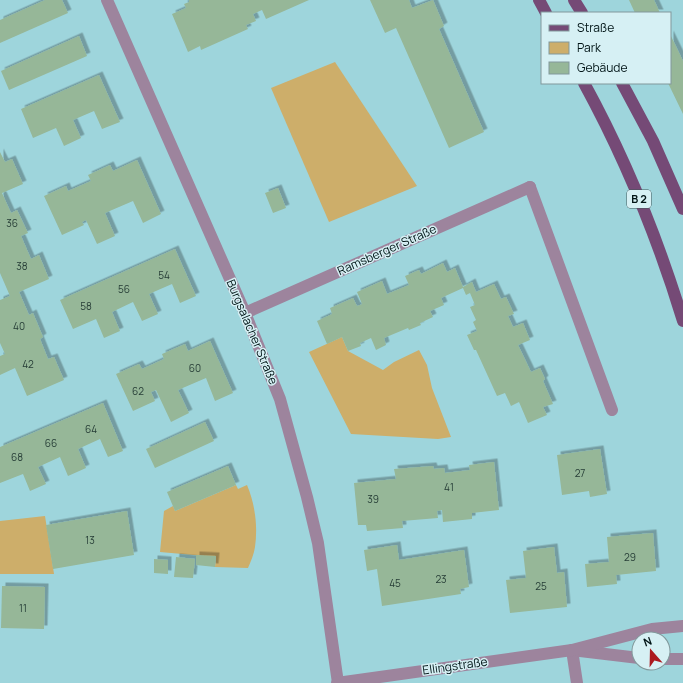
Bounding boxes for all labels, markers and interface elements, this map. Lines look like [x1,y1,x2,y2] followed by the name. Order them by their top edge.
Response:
[541,12,671,84] legend
[577,19,614,36] text: Straße
[577,39,602,56] text: Park
[577,59,628,76] text: Gebäude
[627,190,651,208] road number: B 2
[6,216,18,230] house number: 36
[335,220,439,279] street label: Ramsberger Straße
[16,259,28,273] house number: 38
[158,268,170,282] house number: 54
[223,277,282,387] street label: Burgsalacher Straße
[118,282,130,296] house number: 56
[80,299,92,313] house number: 58
[13,319,25,333] house number: 40
[22,357,34,371] house number: 42
[189,361,201,375] house number: 60
[132,384,144,398] house number: 62
[85,422,97,436] house number: 64
[45,436,57,450] house number: 66
[11,450,23,464] house number: 68
[575,466,585,480] house number: 27
[444,480,454,494] house number: 41
[367,492,379,506] house number: 39
[85,533,95,547] house number: 13
[624,550,636,564] house number: 29
[435,572,447,586] house number: 23
[389,576,401,590] house number: 45
[535,579,547,593] house number: 25
[19,601,27,615] house number: 11
[631,631,671,671] north arrow
[641,633,654,650] text: N
[421,653,489,678] street label: Ellingstraße

